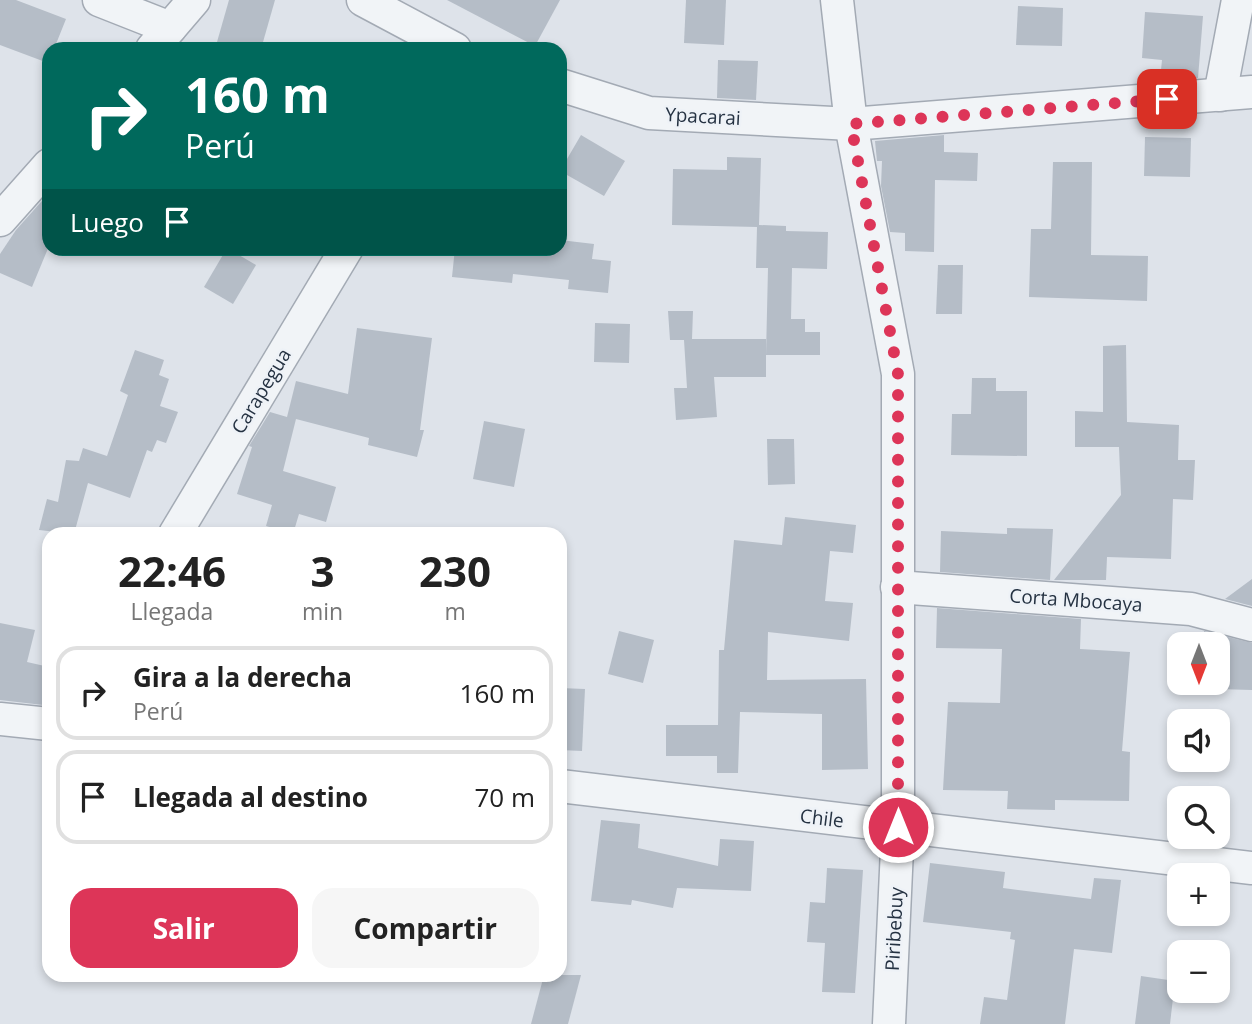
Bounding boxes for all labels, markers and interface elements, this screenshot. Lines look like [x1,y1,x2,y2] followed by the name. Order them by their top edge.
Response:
[185,61,330,127] text: 160 m
[1137,69,1197,129] pin
[70,70,161,161] icon: right
[1148,80,1186,118] icon: arrive
[665,101,741,131] street label: Ypacarai
[185,124,255,167] text: Perú
[158,203,196,241] icon: arrive
[70,204,144,240] text: Luego
[225,343,297,439] street label: Carapegua
[118,542,226,599] text: 22:46
[310,542,335,599] text: 3
[419,542,491,599] text: 230
[1009,582,1143,618] street label: Corta Mbocaya
[131,595,213,627] text: Llegada
[302,595,343,627] text: min
[444,595,466,627] text: m
[1167,632,1230,695] north arrow
[1167,632,1230,1003] map controls
[133,659,352,695] text: Gira a la derecha
[74,674,112,712] icon: right
[460,675,535,711] text: 160 m
[133,695,183,727] text: Perú
[1167,709,1230,772] button: sound
[74,778,112,816] icon: arrive
[133,779,368,815] text: Llegada al destino
[474,779,535,815] text: 70 m
[1167,786,1230,849] button: search
[861,790,935,864] position arrow
[799,802,845,834] street label: Chile
[1167,863,1230,926] button: +
[879,886,909,972] street label: Piribebuy
[70,888,298,968] button: Salir
[312,888,539,968] button: Compartir
[1167,940,1230,1003] button: −

